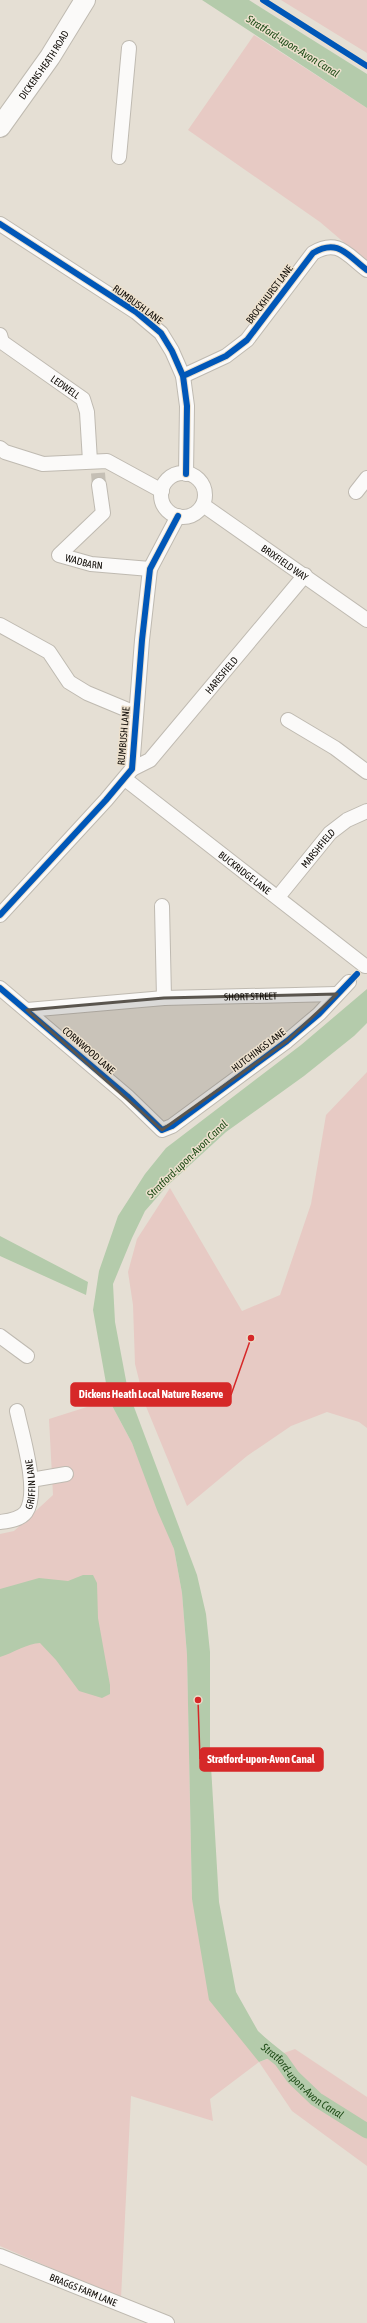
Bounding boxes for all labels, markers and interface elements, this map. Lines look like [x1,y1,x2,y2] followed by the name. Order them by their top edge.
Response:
[244,12,342,80] water label: Stratford-upon-Avon Canal
[17,28,71,101] street label: DICKENS HEATH ROAD
[244,262,295,326] street label: BROCKHURST LANE
[111,283,165,326] street label: RUMBUSH LANE
[49,373,82,401] street label: LEDWELL
[259,543,310,583] street label: BRIXFIELD WAY
[64,552,103,571] street label: WADBARN
[203,654,240,696] street label: HARESFIELD
[115,706,132,766] street label: RUMBUSH LANE
[299,826,337,870] street label: MARSHFIELD
[216,849,273,897] street label: BUCKRIDGE LANE
[224,990,278,1003] street label: SHORT STREET
[60,1025,118,1077] street label: CORNWOOD LANE
[229,1026,288,1074] street label: HUTCHINGS LANE
[144,1117,230,1201] water label: Stratford-upon-Avon Canal
[71,1383,231,1406] callout: Dickens Heath Local Nature Reserve
[79,1388,223,1400] text: Dickens Heath Local Nature Reserve
[23,1458,37,1511] street label: GRIFFIN LANE
[200,1748,323,1771] callout: Stratford-upon-Avon Canal
[207,1753,316,1765] text: Stratford-upon-Avon Canal
[258,2040,346,2121] water label: Stratford-upon-Avon Canal
[48,2272,119,2309] street label: BRAGGS FARM LANE

